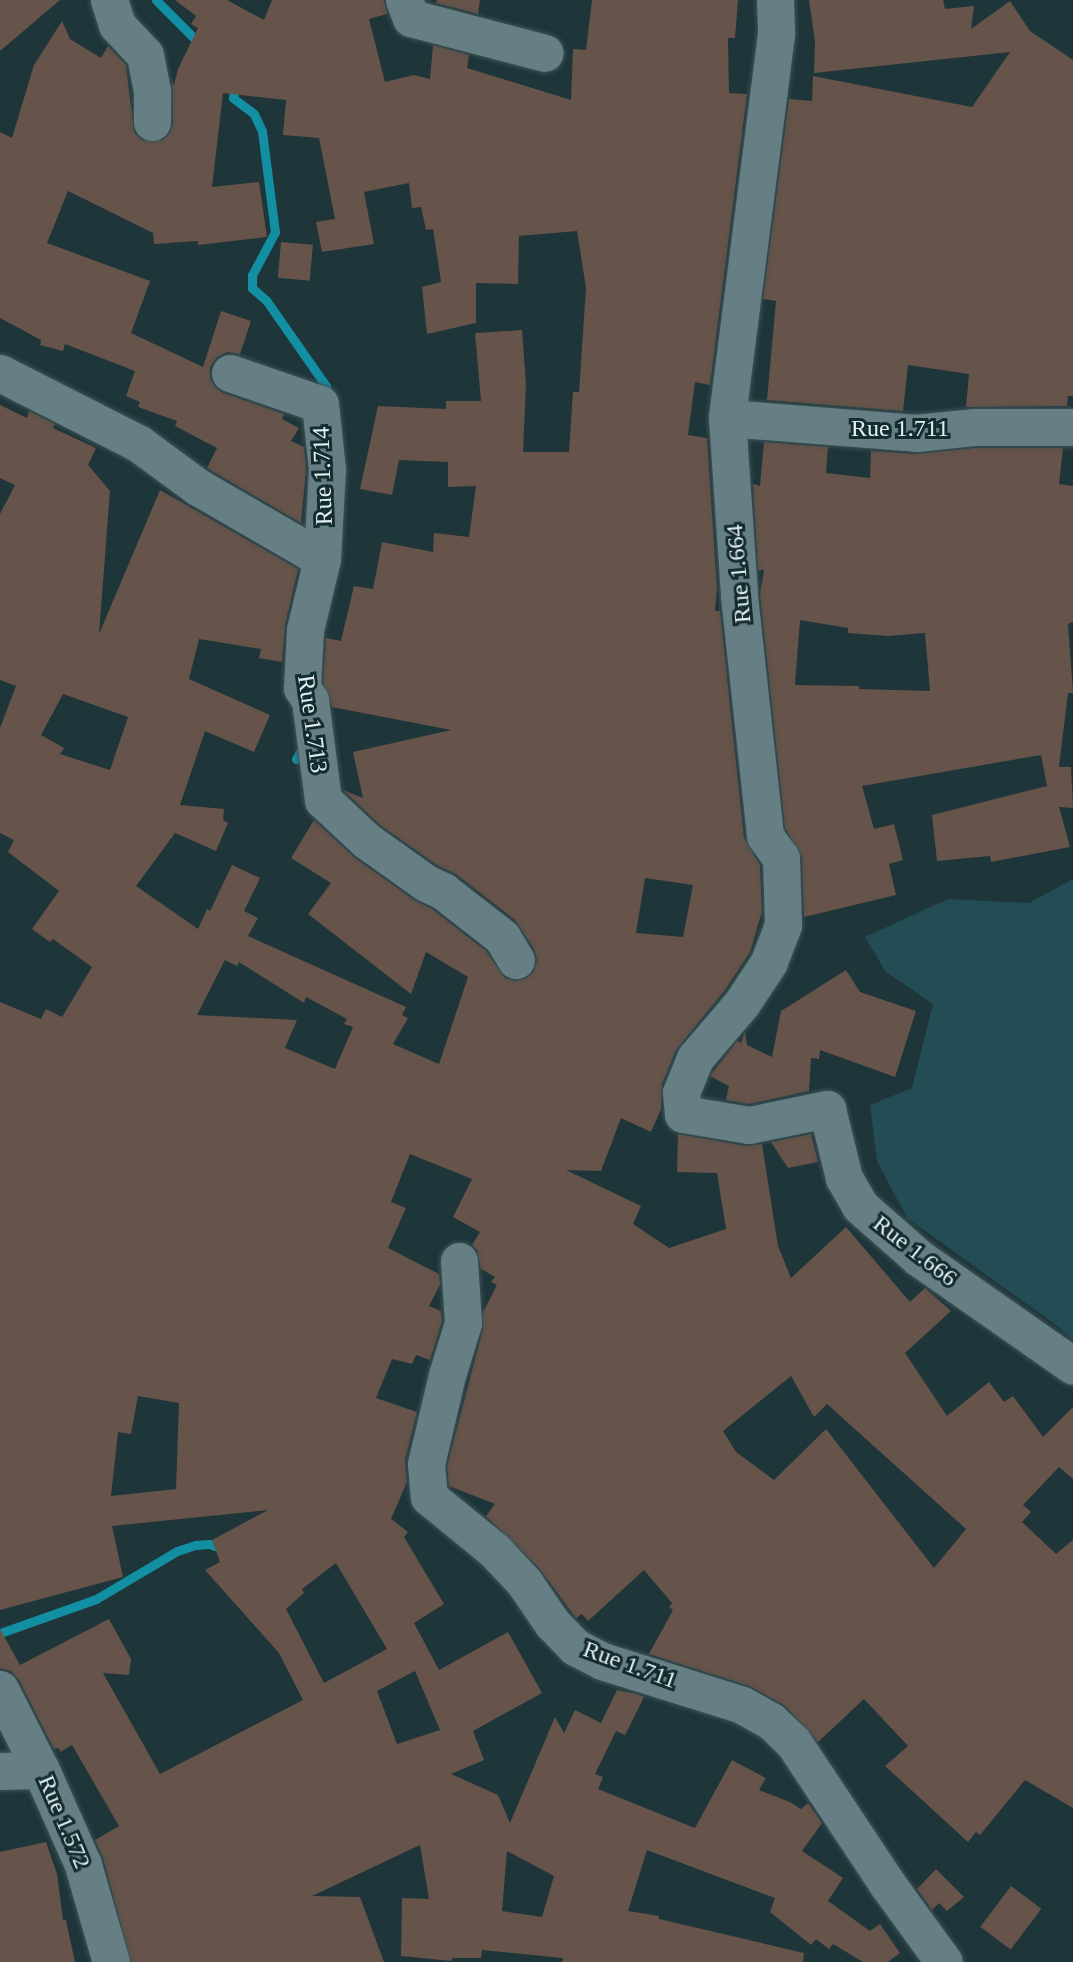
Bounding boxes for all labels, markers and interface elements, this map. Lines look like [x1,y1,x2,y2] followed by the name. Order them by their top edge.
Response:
[851,415,949,443] street label: Rue 1.711
[307,426,339,526] street label: Rue 1.714
[720,524,758,624] street label: Rue 1.664
[291,673,333,775] street label: Rue 1.713
[867,1209,963,1293] street label: Rue 1.666
[579,1635,681,1695] street label: Rue 1.711
[31,1771,97,1873] street label: Rue 1.572

